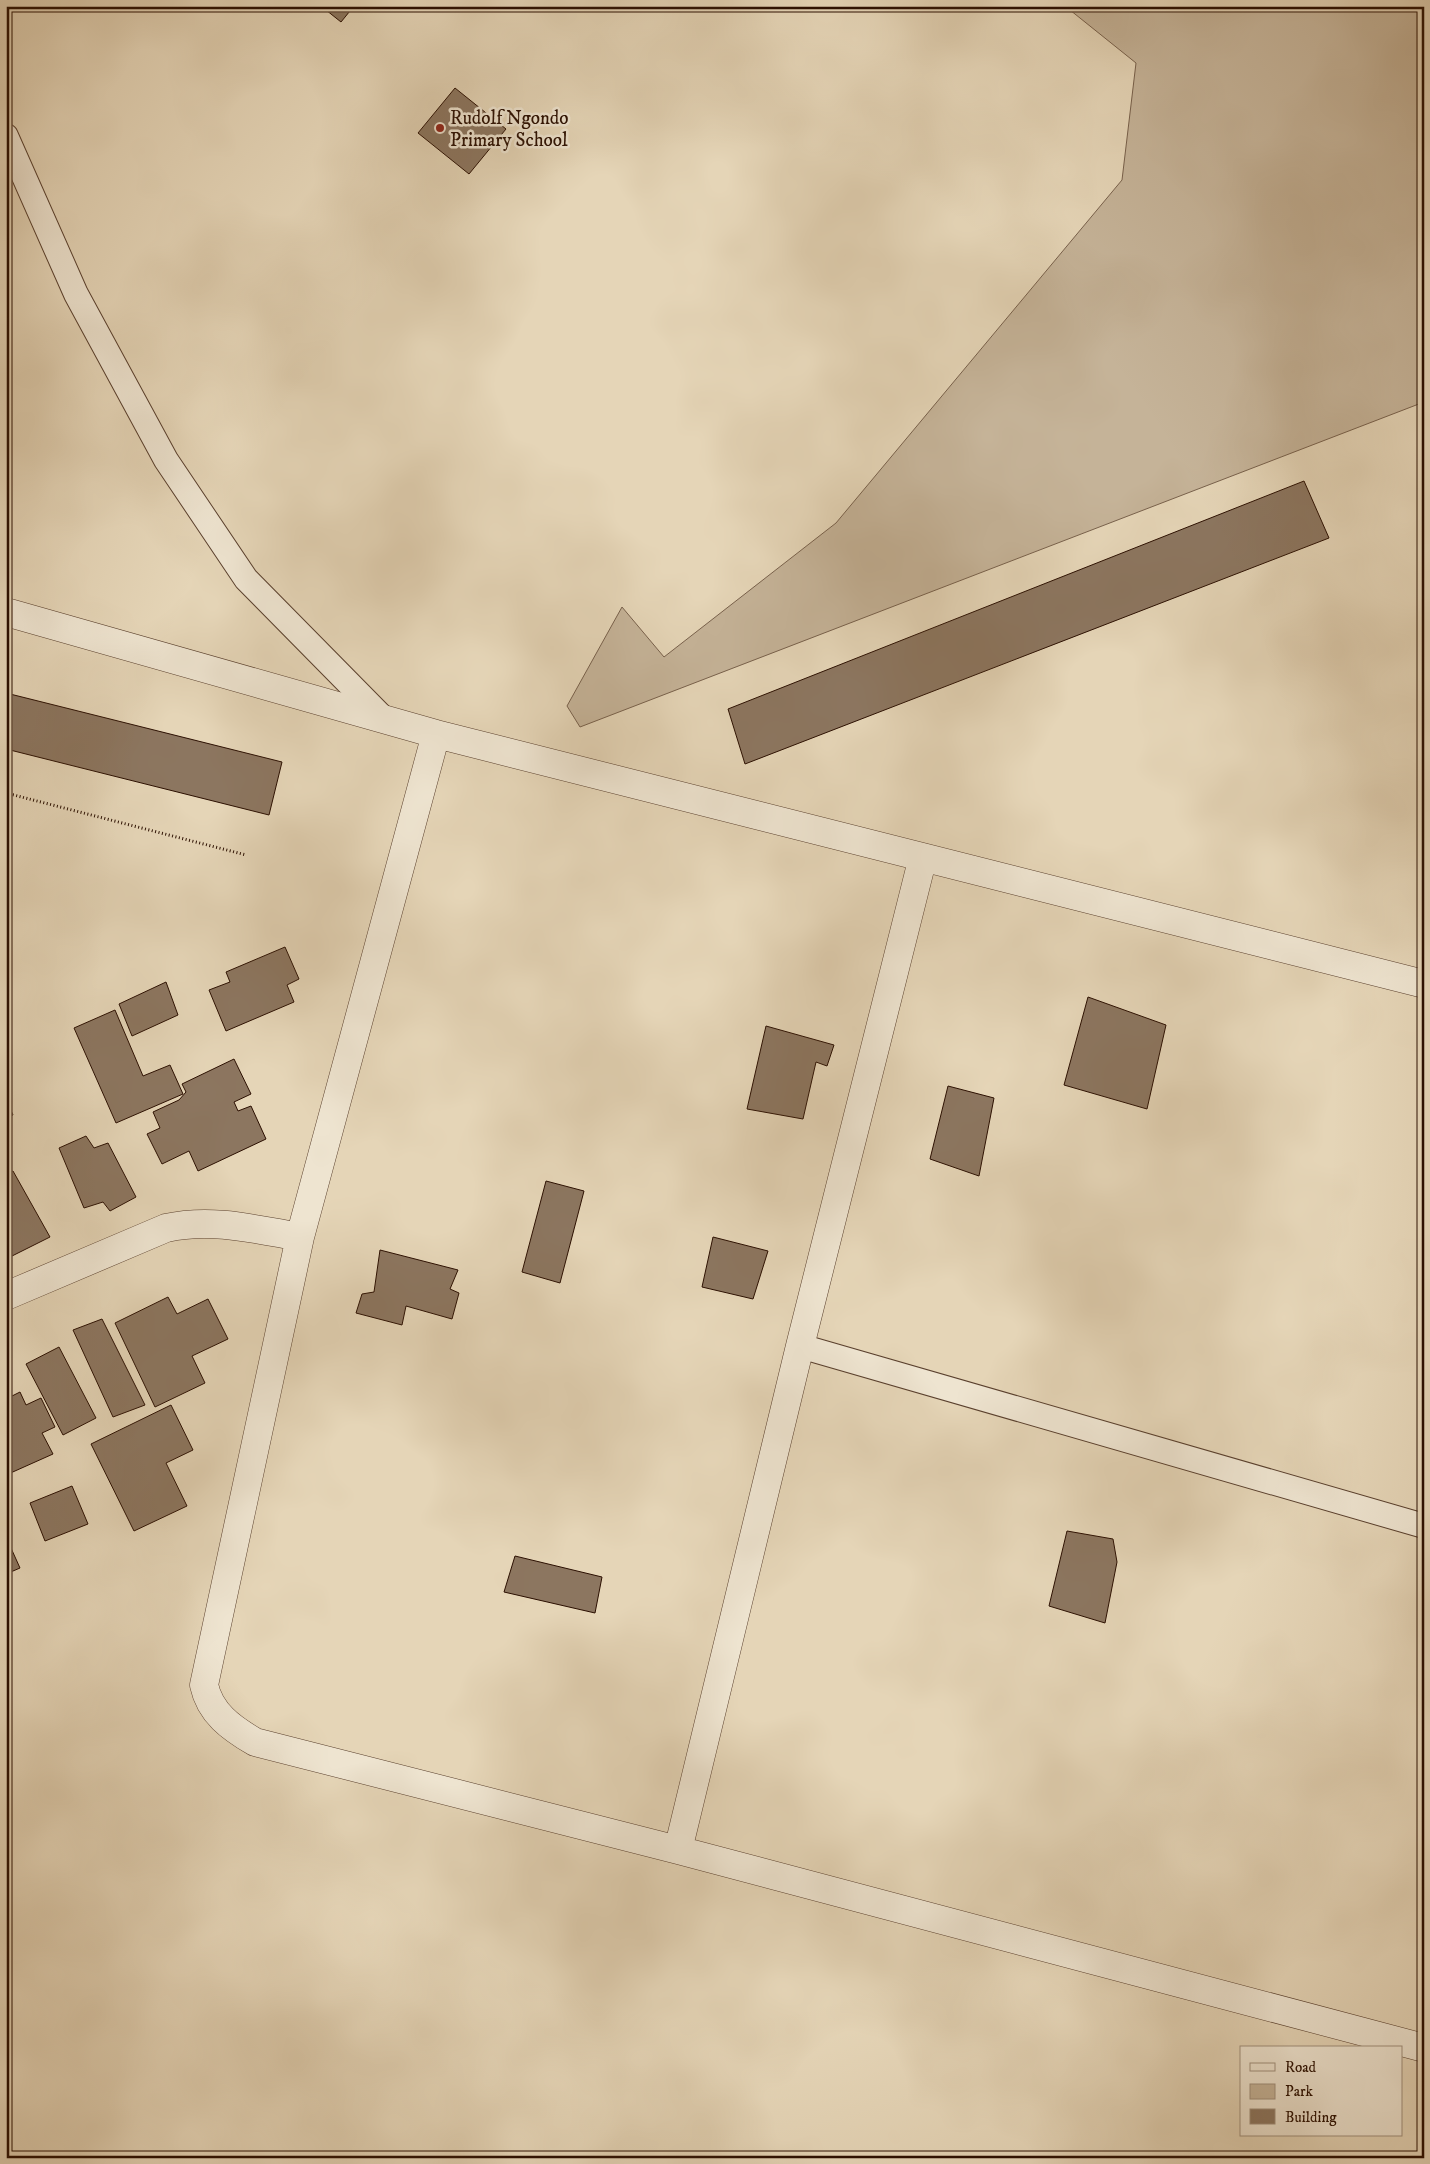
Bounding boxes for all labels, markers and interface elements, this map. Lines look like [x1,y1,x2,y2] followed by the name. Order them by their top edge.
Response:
[450,107,569,152] place label: Rudolf Ngondo Primary School
[434,122,446,134] marker: Rudolf Ngondo Primary School
[1240,2046,1402,2136] legend
[1285,2058,1317,2077] text: Road
[1285,2082,1314,2101] text: Park
[1285,2108,1337,2127] text: Building

